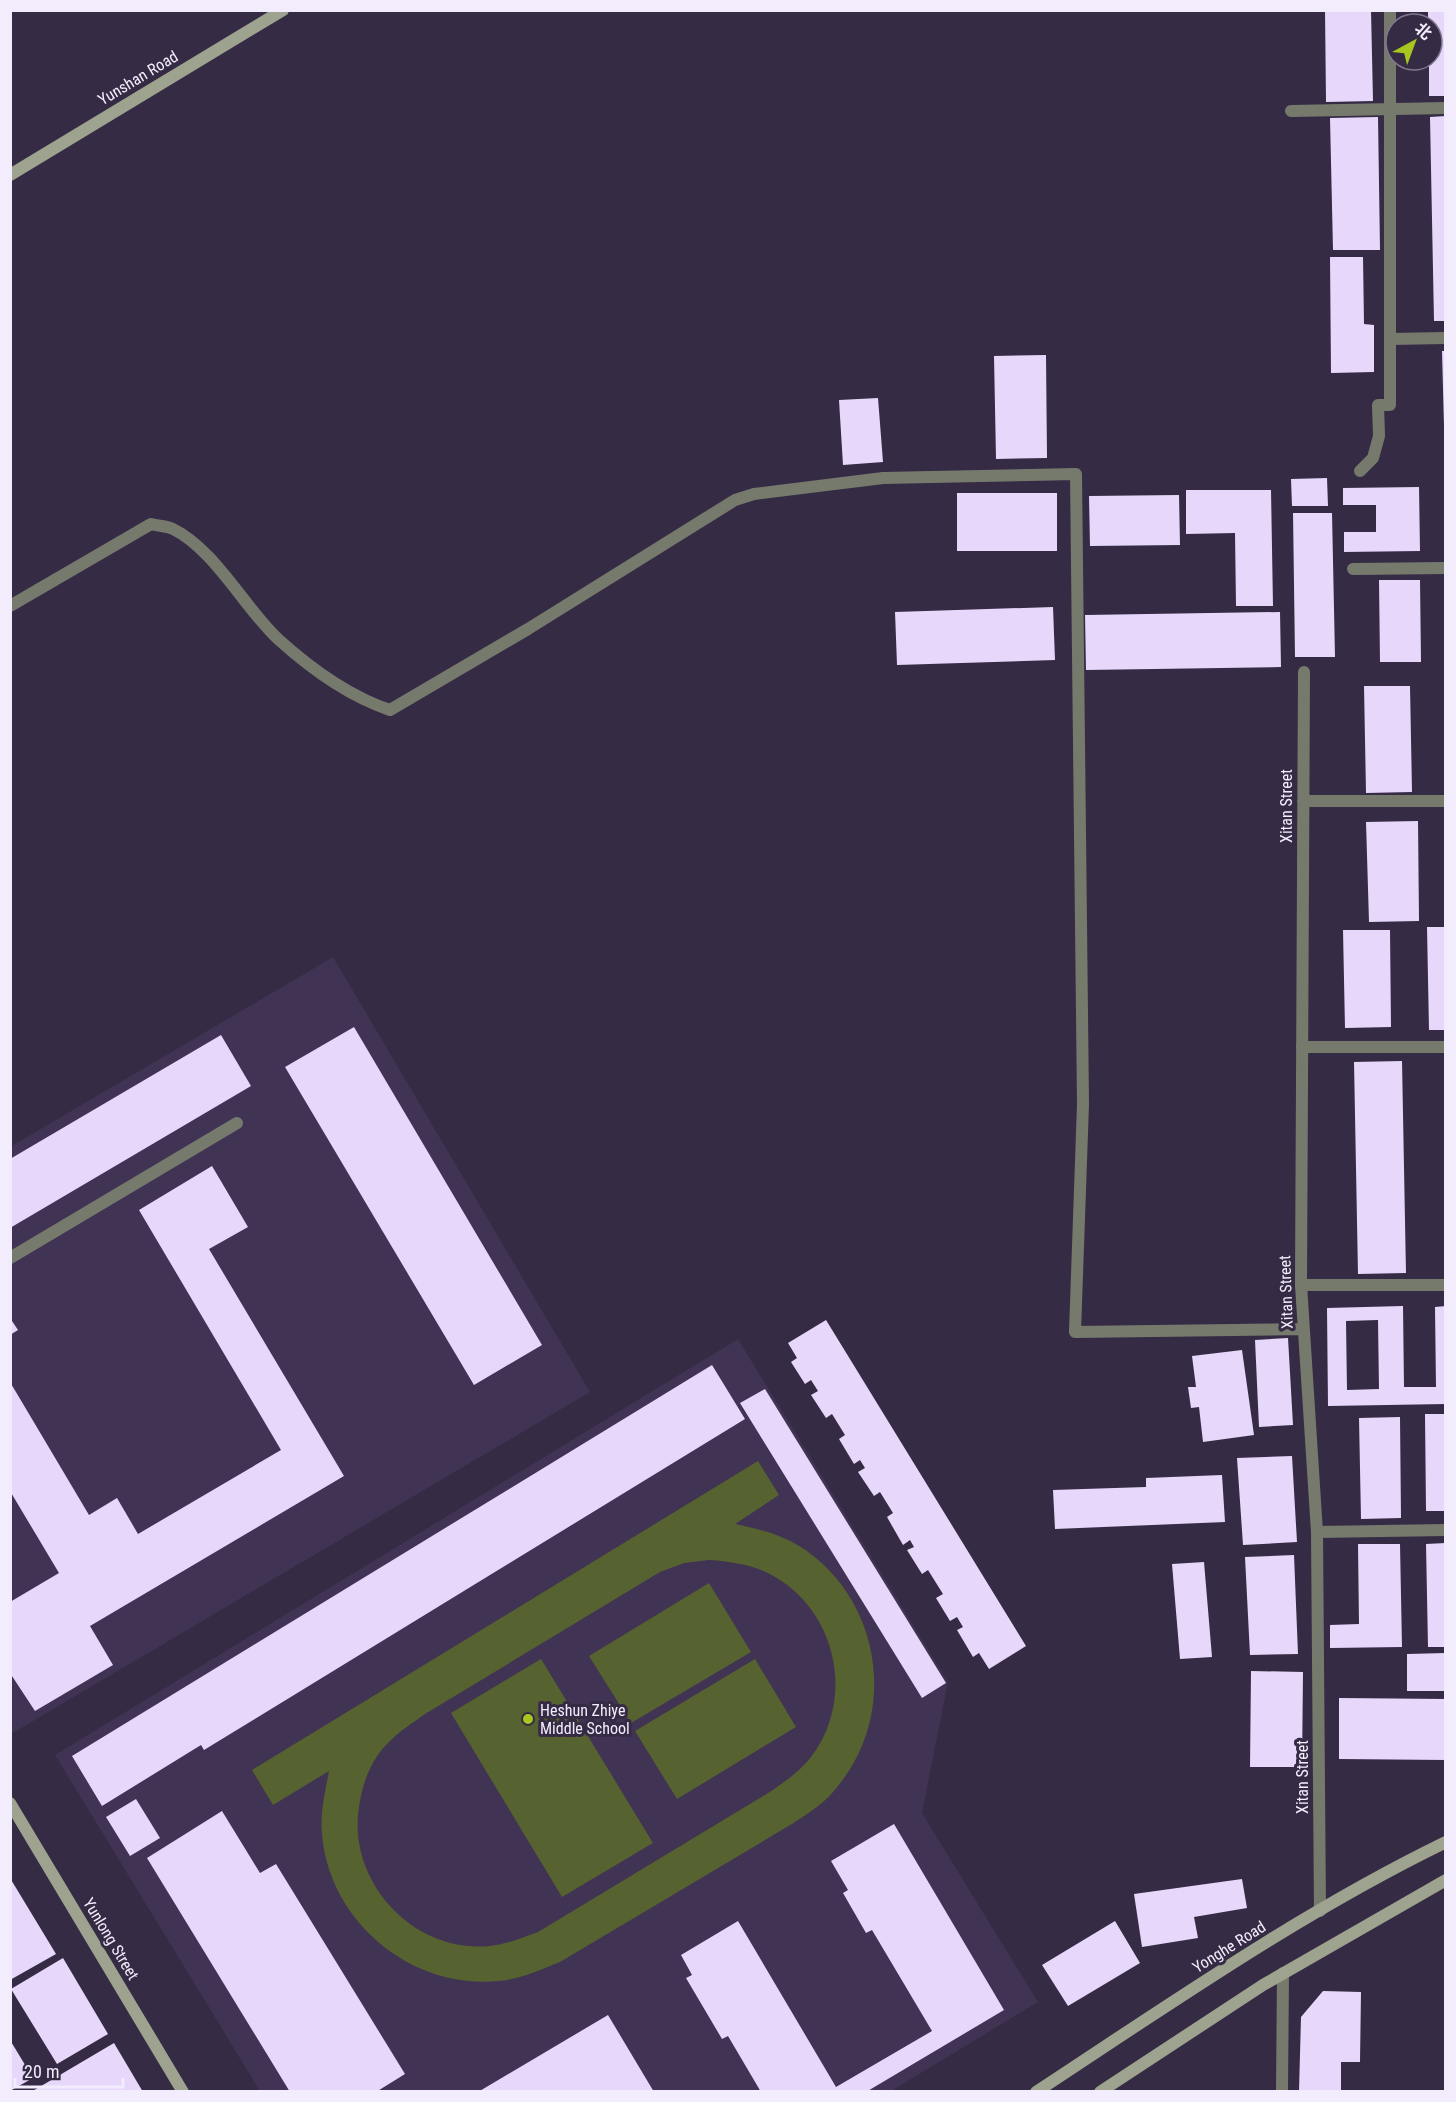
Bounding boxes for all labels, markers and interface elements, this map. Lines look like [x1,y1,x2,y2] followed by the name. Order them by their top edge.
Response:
[1384,12,1444,72] north arrow
[1411,19,1436,43] text: 北
[95,47,181,109] street label: Yunshan Road
[1277,769,1296,843] street label: Xitan Street
[1275,1255,1297,1329] street label: Xitan Street
[540,1701,630,1738] place label: Heshun Zhiye Middle School
[521,1712,535,1726] marker: Heshun Zhiye Middle School
[1293,1740,1312,1814] street label: Xitan Street
[79,1895,143,1984] street label: Yunlong Street
[1189,1917,1269,1977] street label: Yonghe Road
[15,2051,123,2089] scale bar
[24,2061,59,2082] text: 20 m

